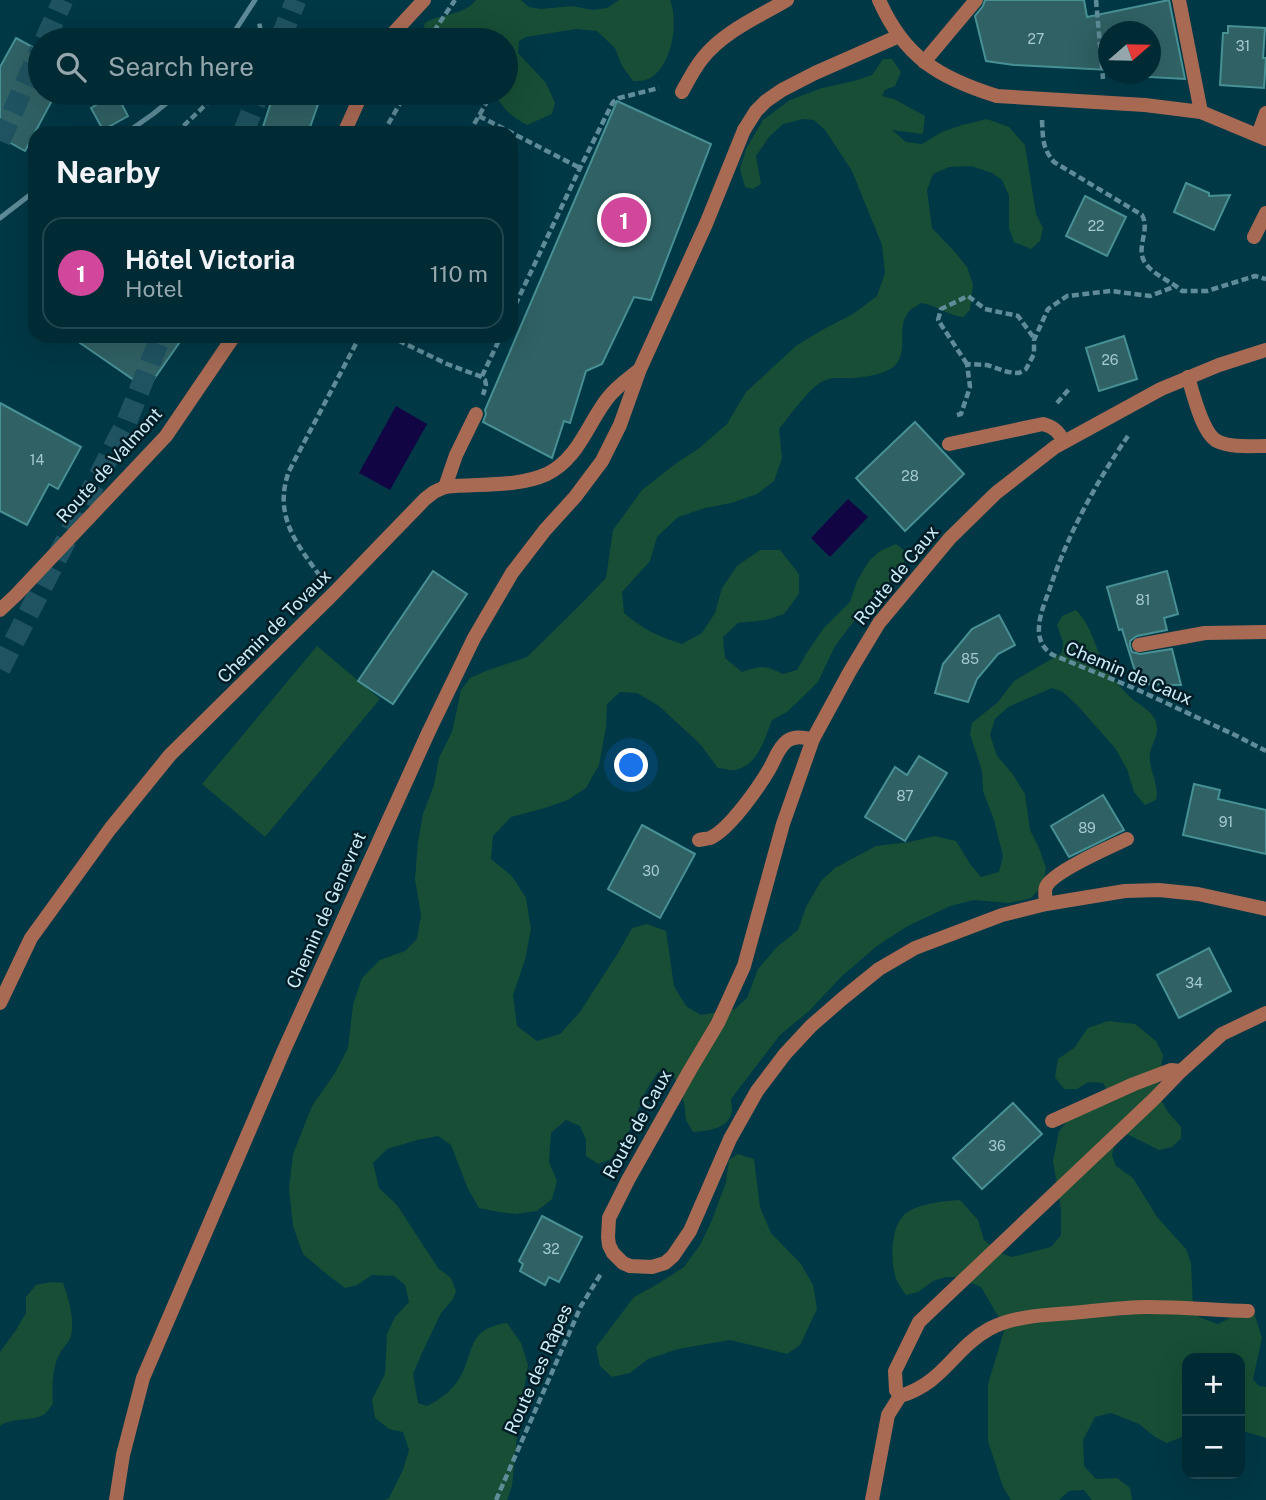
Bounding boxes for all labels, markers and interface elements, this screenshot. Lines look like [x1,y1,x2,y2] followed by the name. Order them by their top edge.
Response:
[1098,21,1161,84] north arrow
[28,28,518,105] search box
[1028,31,1044,47] house number: 27
[1236,38,1250,54] house number: 31
[52,48,90,86] icon: search
[108,51,254,82] text: Search here
[56,154,160,190] text: Nearby
[601,194,647,246] pin: 1
[1088,218,1104,234] house number: 22
[125,244,295,275] text: Hôtel Victoria
[76,260,86,287] text: 1
[430,260,488,287] text: 110 m
[125,275,184,302] text: Hotel
[1101,352,1119,368] house number: 26
[52,403,166,527] street label: Route de Valmont
[30,452,44,468] house number: 14
[901,468,919,484] house number: 28
[850,521,942,629] street label: Route de Caux
[213,565,335,687] street label: Chemin de Tovaux
[1136,592,1150,608] house number: 81
[1062,637,1196,709] street label: Chemin de Caux
[961,651,979,667] house number: 85
[614,748,648,782] your location
[896,788,914,804] house number: 87
[1219,814,1233,830] house number: 91
[1078,820,1096,836] house number: 89
[282,828,370,992] street label: Chemin de Genevret
[642,863,660,879] house number: 30
[1185,975,1203,991] house number: 34
[598,1066,676,1182] street label: Route de Caux
[988,1138,1006,1154] house number: 36
[542,1241,560,1257] house number: 32
[500,1301,576,1437] street label: Route des Râpes
[1182,1353,1245,1479] map controls
[1182,1353,1245,1416] button: +
[1182,1416,1245,1479] button: −

